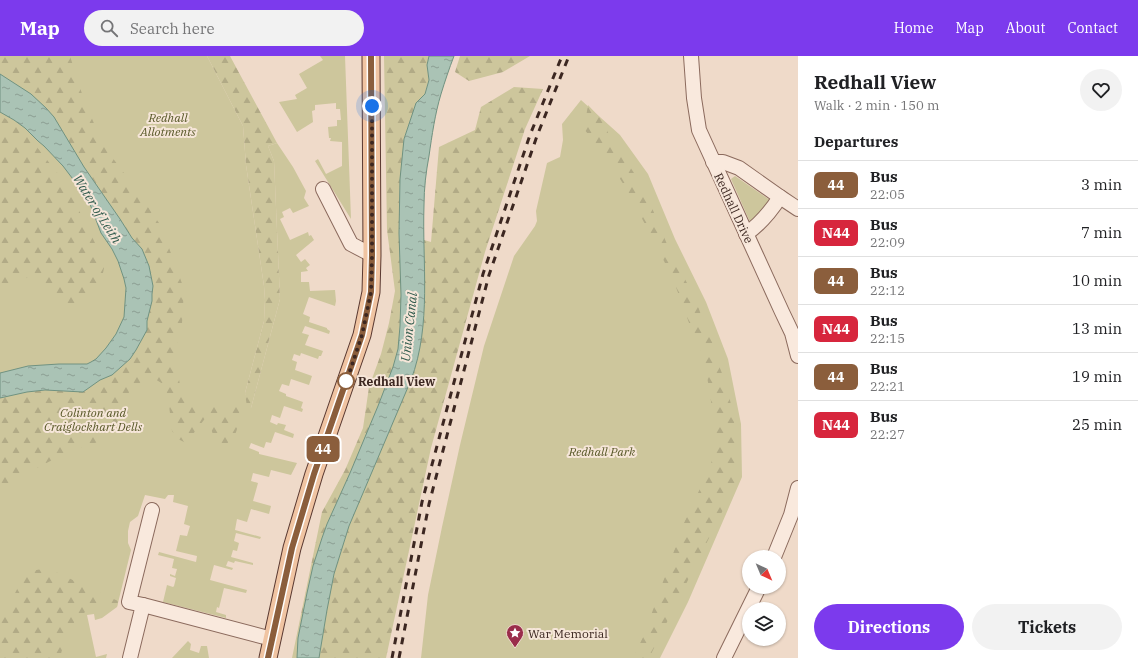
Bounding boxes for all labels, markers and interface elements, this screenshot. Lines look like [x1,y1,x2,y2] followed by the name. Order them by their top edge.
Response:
[84,10,364,46] search box
[20,16,60,40] text: Map
[98,17,120,39] icon: search
[130,19,214,38] text: Search here
[894,19,933,37] text: Home
[955,19,984,37] text: Map
[1006,19,1045,37] text: About
[1067,19,1118,37] text: Contact
[1080,69,1122,111] button: heart
[814,70,936,94] text: Redhall View
[362,96,382,116] your location
[814,97,939,114] text: Walk · 2 min · 150 m
[139,110,196,139] park label: Redhall Allotments
[814,132,898,151] text: Departures
[870,167,898,186] text: Bus
[711,170,757,246] street label: Redhall Drive
[69,171,125,247] water label: Water of Leith
[1081,175,1122,194] text: 3 min
[828,176,844,194] text: 44
[870,186,905,203] text: 22:05
[870,215,898,234] text: Bus
[1081,223,1122,242] text: 7 min
[822,224,850,242] text: N44
[870,234,905,251] text: 22:09
[870,263,898,282] text: Bus
[1072,271,1122,290] text: 10 min
[828,272,844,290] text: 44
[870,282,905,299] text: 22:12
[397,291,421,362] water label: Union Canal
[870,311,898,330] text: Bus
[1072,319,1122,338] text: 13 min
[822,320,850,338] text: N44
[870,330,905,347] text: 22:15
[870,359,898,378] text: Bus
[1072,367,1122,386] text: 19 min
[828,368,844,386] text: 44
[337,372,355,390] marker: Redhall View
[358,374,436,389] place label: Redhall View
[870,378,905,395] text: 22:21
[44,405,143,434] park label: Colinton and Craiglockhart Dells
[870,407,898,426] text: Bus
[1072,415,1122,434] text: 25 min
[822,416,850,434] text: N44
[870,426,905,443] text: 22:27
[305,436,341,462] line badge: 44
[315,440,331,458] text: 44
[568,444,636,459] park label: Redhall Park
[742,550,786,594] north arrow
[742,550,786,646] map controls
[742,602,786,646] button: layers
[814,604,964,650] button: Directions
[972,604,1122,650] button: Tickets
[505,623,525,648] place icon: War Memorial
[528,626,608,641] place label: War Memorial

